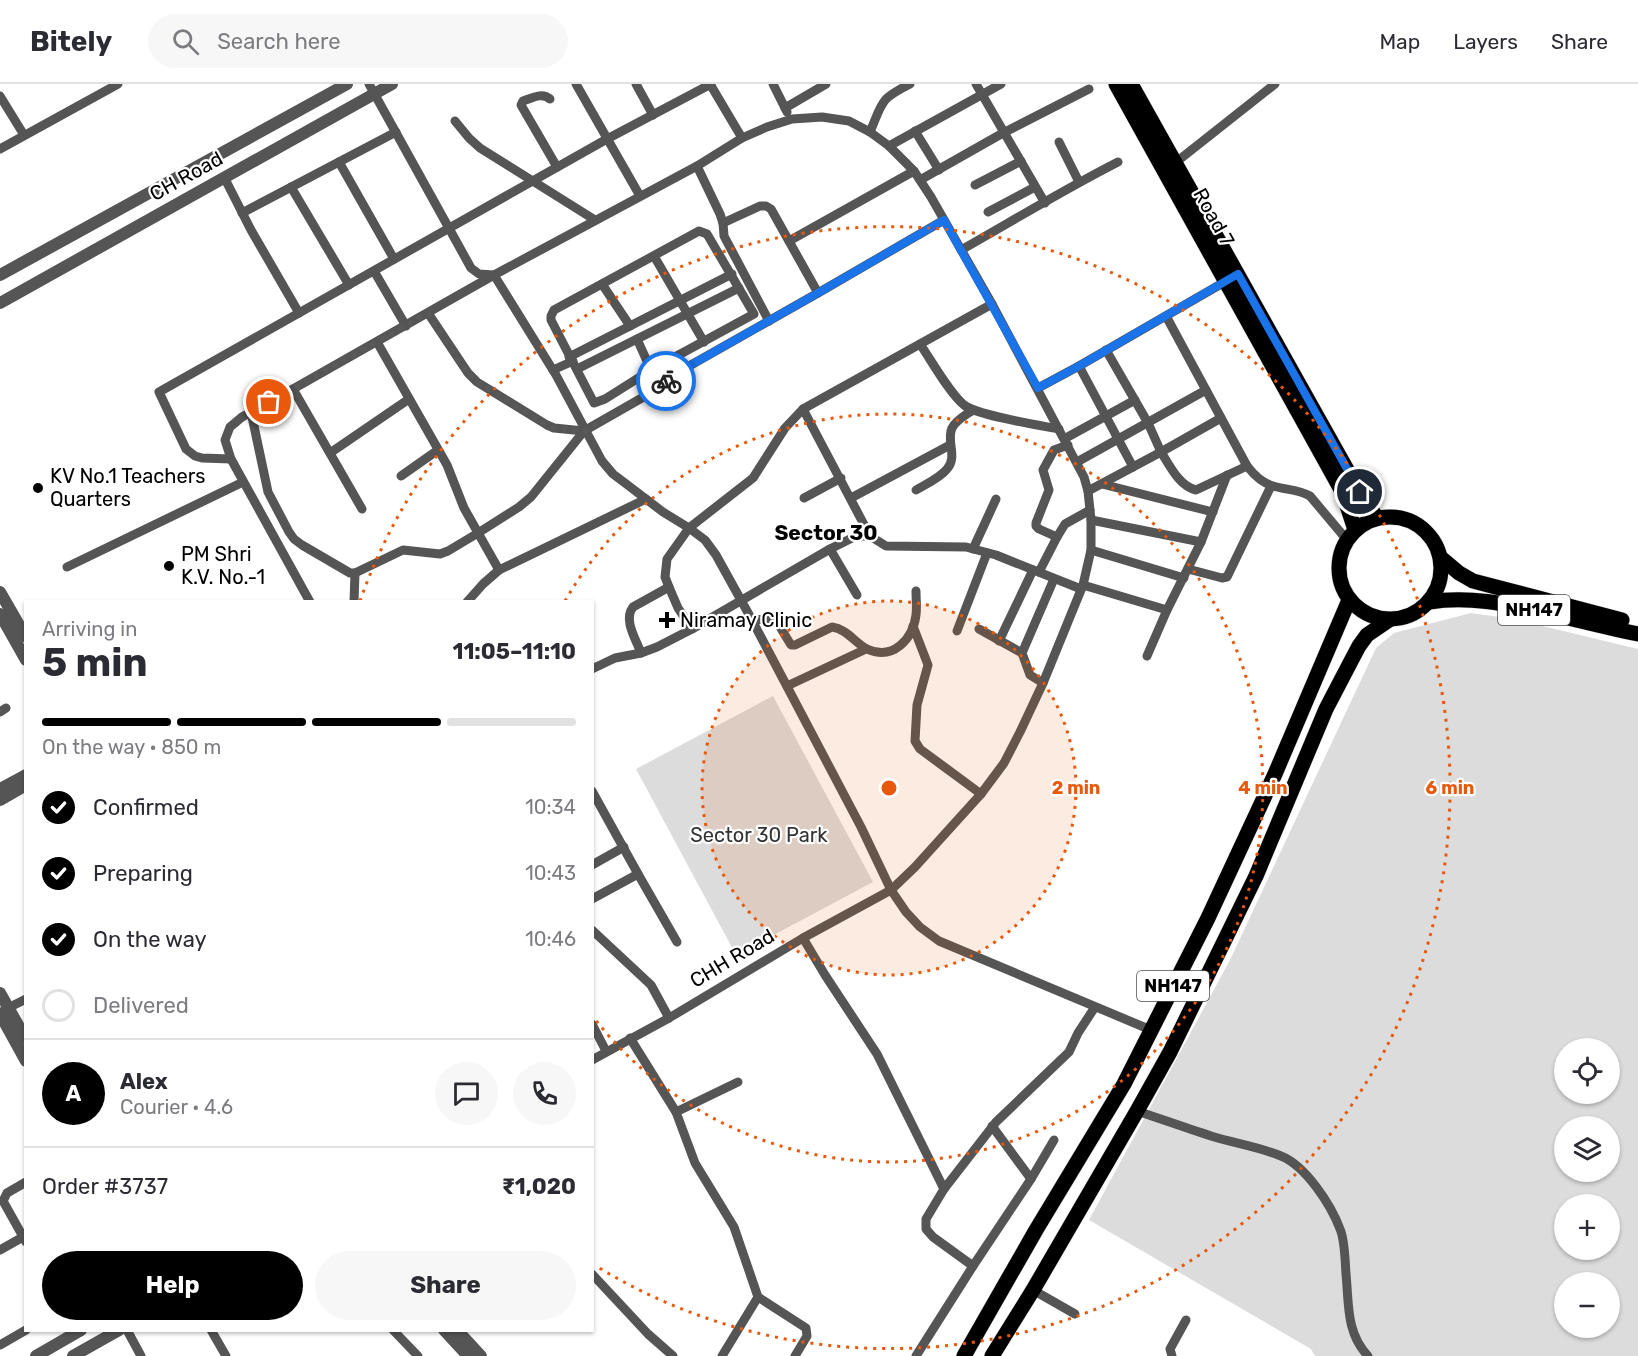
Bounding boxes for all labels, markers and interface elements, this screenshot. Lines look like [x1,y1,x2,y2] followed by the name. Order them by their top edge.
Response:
[148,14,568,68] search box
[30,25,112,58] text: Bitely
[169,25,202,58] icon: search
[217,28,341,55] text: Search here
[1379,29,1420,54] text: Map
[1453,29,1518,54] text: Layers
[1551,29,1608,54] text: Share
[145,146,227,206] street label: CH Road
[1188,184,1240,250] street label: Road 7
[636,351,696,411] courier
[650,365,683,398] icon: bike
[243,376,294,427] pin
[252,385,285,418] icon: bag
[50,464,205,511] place label: KV No.1 Teachers Quarters
[1334,466,1385,517] pin
[1343,475,1376,508] icon: home
[31,481,45,495] marker: KV No.1 Teachers Quarters
[774,520,878,545] district label: Sector 30
[181,542,265,589] place label: PM Shri K.V. No.-1
[162,559,176,573] marker: PM Shri K.V. No.-1
[1498,595,1570,625] road number: NH147
[680,608,812,632] place label: Niramay Clinic
[658,611,676,629] marker: Niramay Clinic
[42,617,137,641] text: Arriving in
[452,638,576,665] text: 11:05–11:10
[42,640,147,686] text: 5 min
[42,735,221,759] text: On the way · 850 m
[1052,777,1100,799] text: 2 min
[1238,777,1288,799] text: 4 min
[1426,777,1474,799] text: 6 min
[879,778,899,798] centre of rings
[42,791,75,824] icon: check
[93,794,199,821] text: Confirmed
[525,795,576,819] text: 10:34
[690,823,828,847] park label: Sector 30 Park
[42,857,75,890] icon: check
[93,860,193,887] text: Preparing
[525,861,576,885] text: 10:43
[42,923,75,956] icon: check
[685,923,779,993] street label: CHH Road
[93,926,207,953] text: On the way
[525,927,576,951] text: 10:46
[1137,971,1209,1001] road number: NH147
[93,992,189,1019] text: Delivered
[1554,1038,1620,1338] map controls
[1554,1038,1620,1104] button: locate
[435,1062,498,1125] button: chat
[513,1062,576,1125] button: phone
[120,1068,168,1095] text: Alex
[66,1080,81,1107] text: A
[120,1095,233,1119] text: Courier · 4.6
[1554,1116,1620,1182] button: layers
[42,1173,168,1200] text: Order #3737
[502,1173,576,1200] text: ₹1,020
[1554,1194,1620,1260] button: +
[42,1251,303,1320] button: Help
[315,1251,576,1320] button: Share
[1554,1272,1620,1338] button: −

